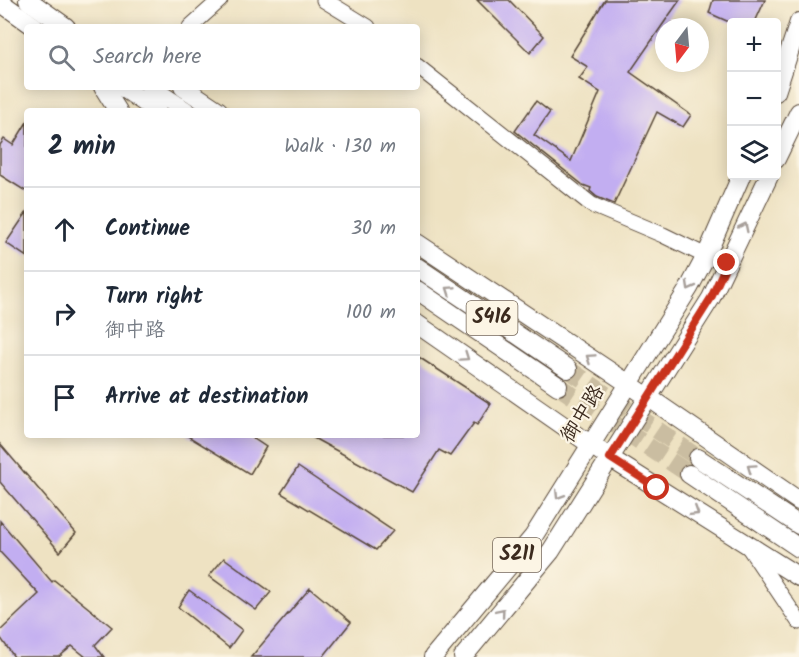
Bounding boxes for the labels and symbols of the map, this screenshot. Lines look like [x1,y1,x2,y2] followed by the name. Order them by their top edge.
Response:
[655,18,709,72] north arrow
[737,222,749,233] one-way arrow
[713,249,739,275] route end
[686,280,697,290] one-way arrow
[446,285,456,297] one-way arrow
[466,301,518,335] road number: S416
[458,350,469,361] one-way arrow
[586,353,596,365] one-way arrow
[552,379,614,449] street label: 御中路
[747,464,758,475] one-way arrow
[643,474,669,500] route start
[555,489,567,499] one-way arrow
[689,504,699,516] one-way arrow
[493,538,541,572] road number: S211
[493,608,504,619] one-way arrow

